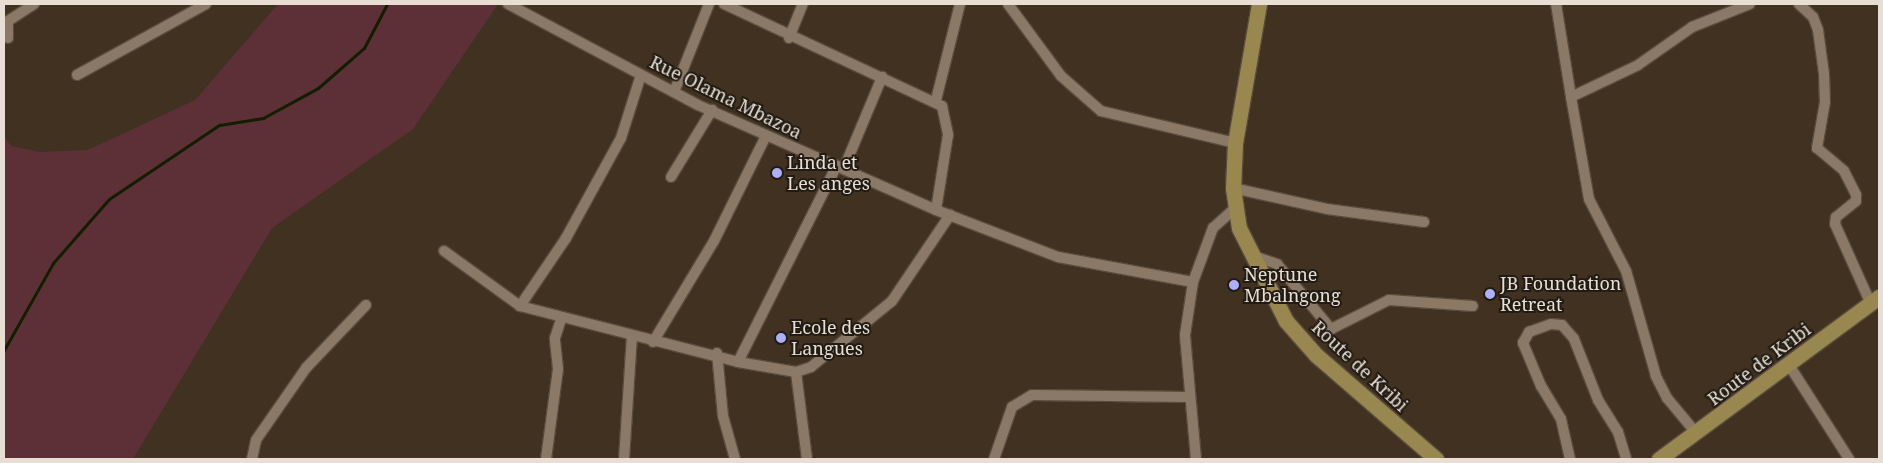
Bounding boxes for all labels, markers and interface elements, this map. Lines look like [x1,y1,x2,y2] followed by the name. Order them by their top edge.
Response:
[647,51,805,143] street label: Rue Olama Mbazoa
[787,152,870,194] place label: Linda et Les anges
[771,167,783,179] marker: Linda et Les anges
[1244,264,1341,306] place label: Neptune Mbalngong
[1500,273,1621,316] place label: JB Foundation Retreat
[1228,279,1240,291] marker: Neptune Mbalngong
[1484,288,1496,300] marker: JB Foundation Retreat
[1308,316,1412,416] street label: Route de Kribi
[791,317,870,359] place label: Ecole des Langues
[1703,318,1815,410] street label: Route de Kribi
[775,332,787,344] marker: Ecole des Langues

